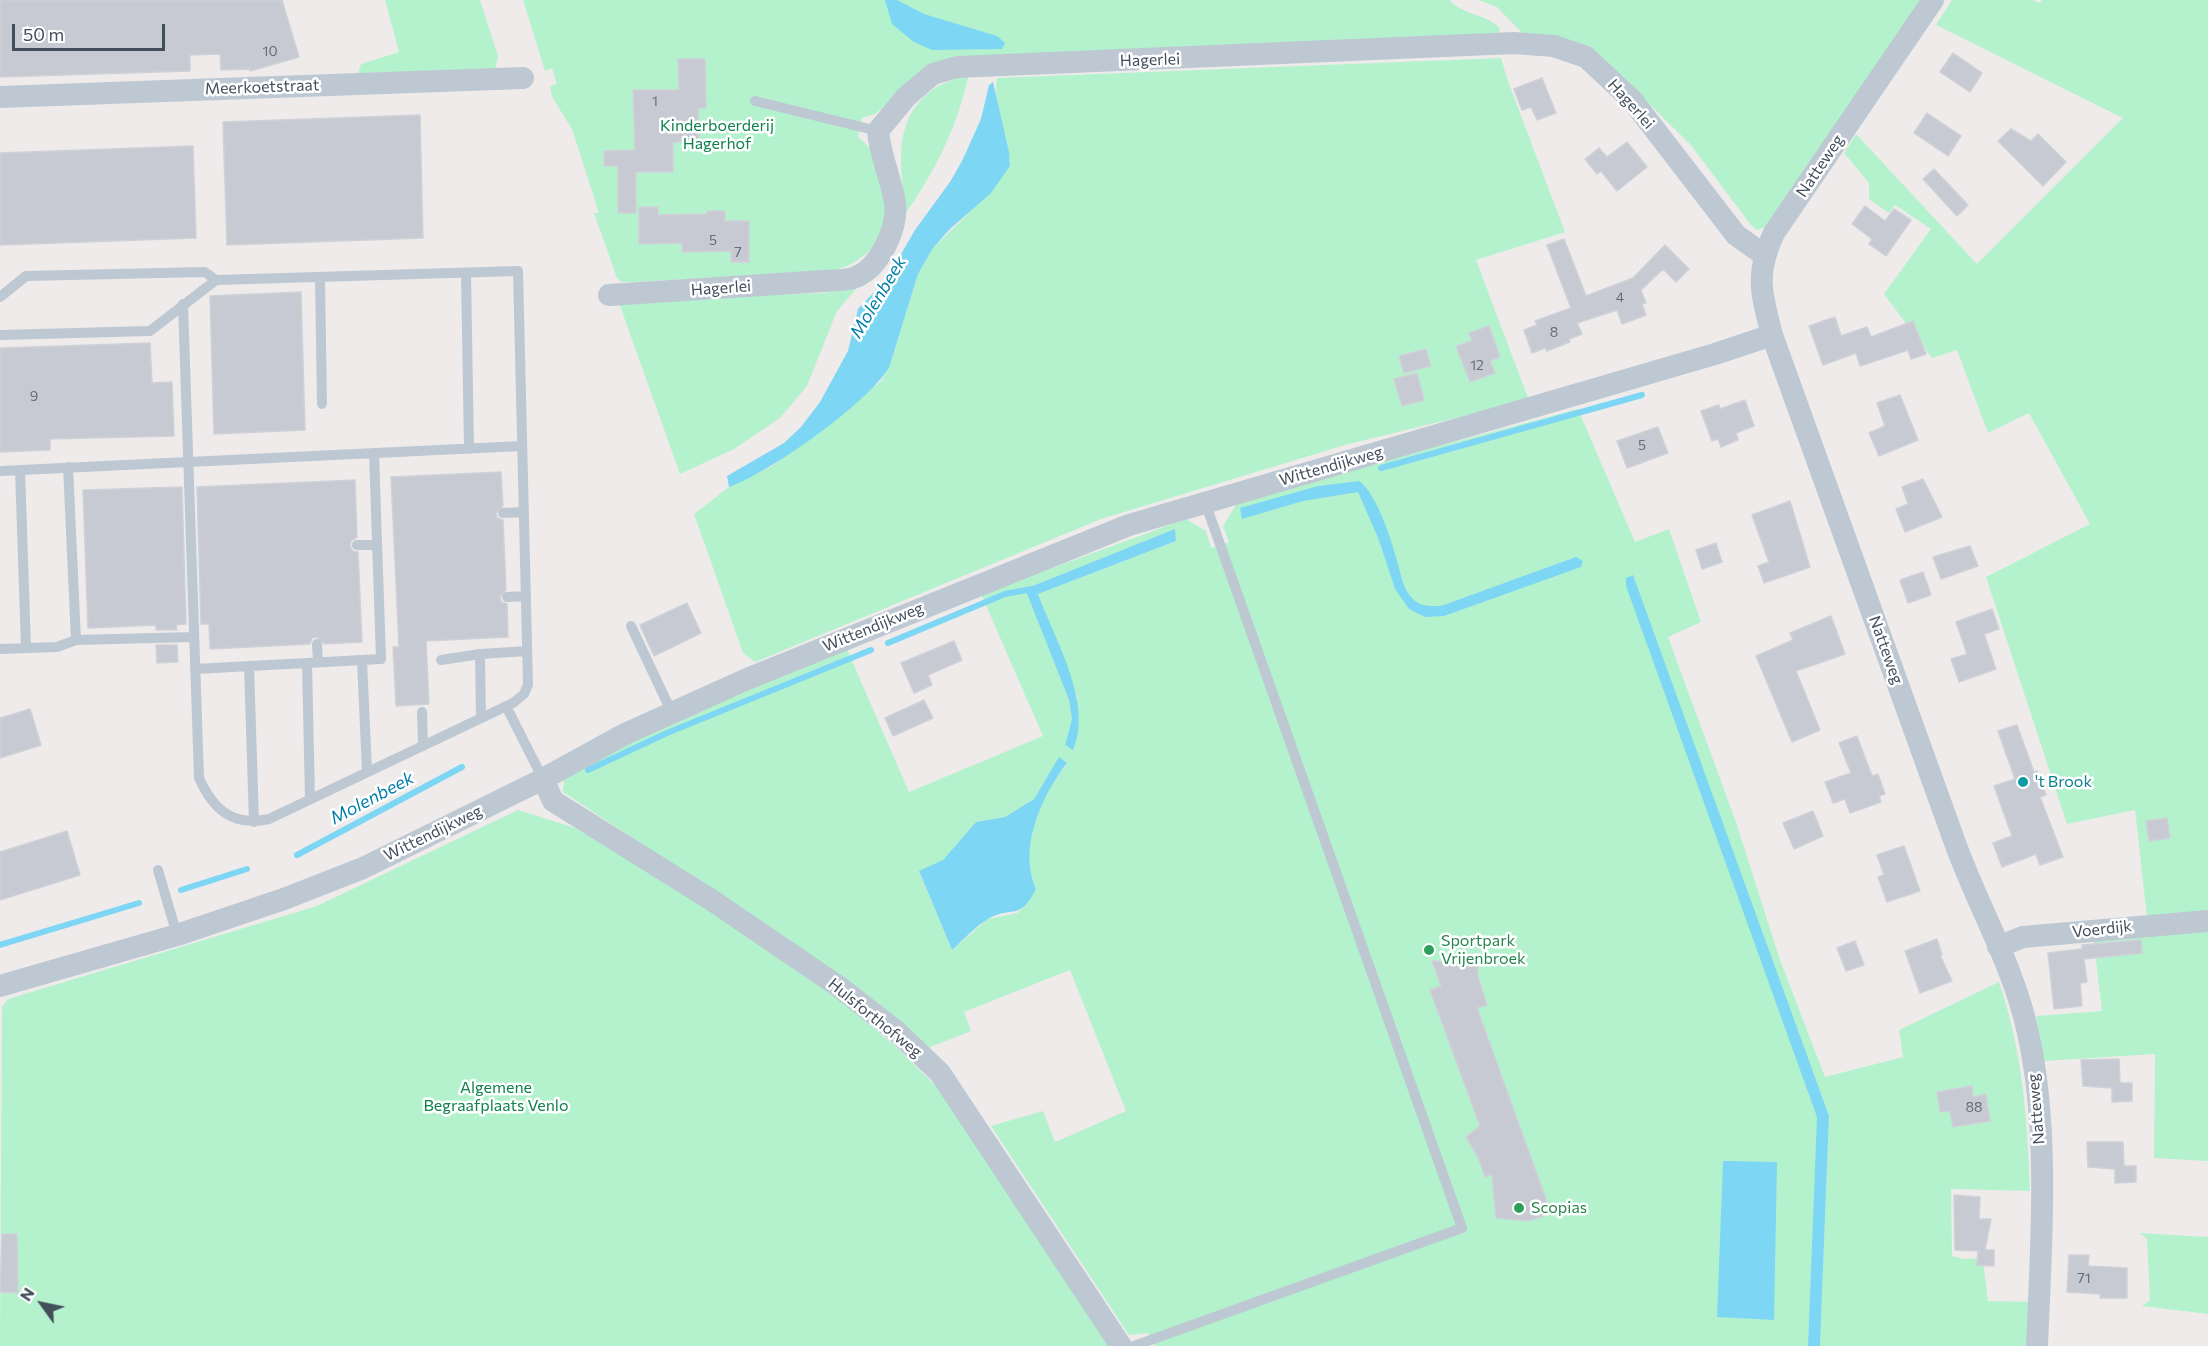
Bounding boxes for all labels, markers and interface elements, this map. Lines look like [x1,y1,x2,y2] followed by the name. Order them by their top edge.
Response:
[15,12,168,50] scale bar
[23,23,64,45] text: 50 m
[262,43,278,59] house number: 10
[1120,49,1180,71] street label: Hagerlei
[204,75,320,99] street label: Meerkoetstraat
[1604,75,1658,133] street label: Hagerlei
[652,93,658,109] house number: 1
[660,116,774,154] park label: Kinderboerderij Hagerhof
[1792,131,1848,201] street label: Natteweg
[709,232,717,248] house number: 5
[734,244,742,260] house number: 7
[845,252,911,342] water label: Molenbeek
[690,276,752,300] street label: Hagerlei
[1616,289,1624,305] house number: 4
[1550,324,1558,340] house number: 8
[1470,357,1484,373] house number: 12
[30,388,38,404] house number: 9
[1638,437,1646,453] house number: 5
[1277,442,1385,490] street label: Wittendijkweg
[820,598,926,656] street label: Wittendijkweg
[1865,613,1907,687] street label: Natteweg
[326,767,418,829] water label: Molenbeek
[2035,772,2092,792] place label: 't Brook
[2016,775,2030,789] marker: 't Brook
[381,801,485,865] street label: Wittendijkweg
[2071,916,2133,942] street label: Voerdijk
[1441,931,1526,969] place label: Sportpark Vrijenbroek
[1422,943,1436,957] marker: Sportpark Vrijenbroek
[824,974,926,1062] street label: Hulsforthofweg
[2023,1073,2049,1145] street label: Natteweg
[424,1078,568,1116] park label: Algemene Begraafplaats Venlo
[1966,1099,1982,1115] house number: 88
[1531,1198,1587,1218] place label: Scopias
[1512,1201,1526,1215] marker: Scopias
[2077,1270,2091,1286] house number: 71
[12,1274,72,1334] north arrow
[15,1284,38,1304] text: N

